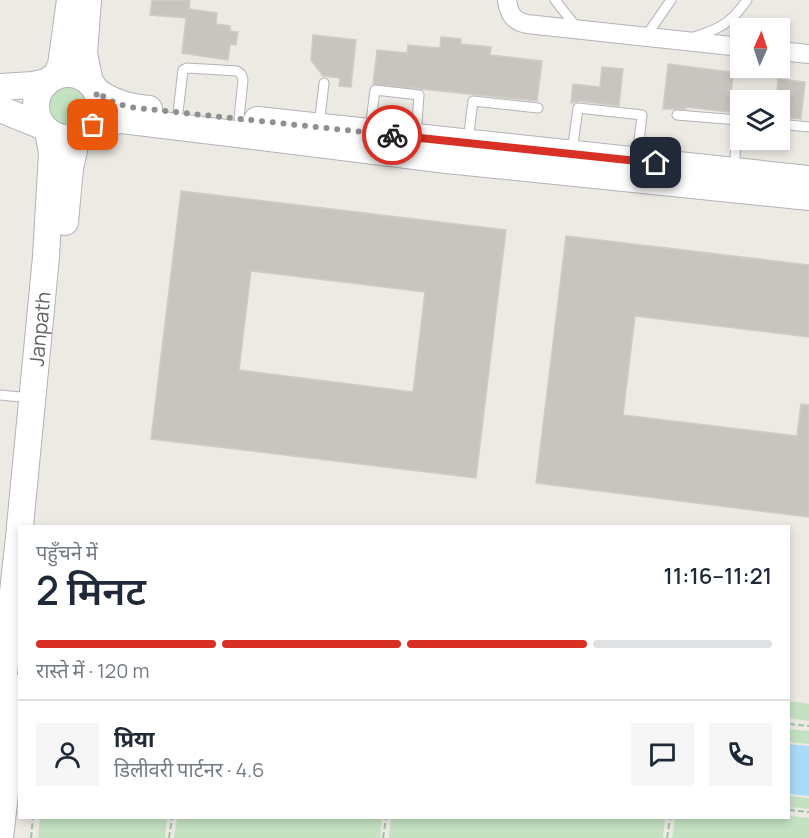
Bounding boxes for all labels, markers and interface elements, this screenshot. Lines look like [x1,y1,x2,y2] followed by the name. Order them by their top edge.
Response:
[730,18,790,78] north arrow
[730,18,790,150] map controls
[730,90,790,150] button: layers
[67,99,118,150] pin
[362,105,422,165] courier
[76,108,109,141] icon: bag
[376,119,409,152] icon: bike
[630,137,681,188] pin
[639,146,672,179] icon: home
[22,290,56,368] street label: Janpath
[36,539,98,566] text: पहुँचने में
[664,561,772,591] text: 11:16–11:21
[36,563,146,617] text: 2 मिनट
[36,657,149,684] text: रास्ते में · 120 m
[36,723,99,786] button: person
[631,723,694,786] button: chat
[709,723,772,786] button: phone
[114,724,154,754] text: प्रिया
[114,756,264,783] text: डिलीवरी पार्टनर · 4.6

